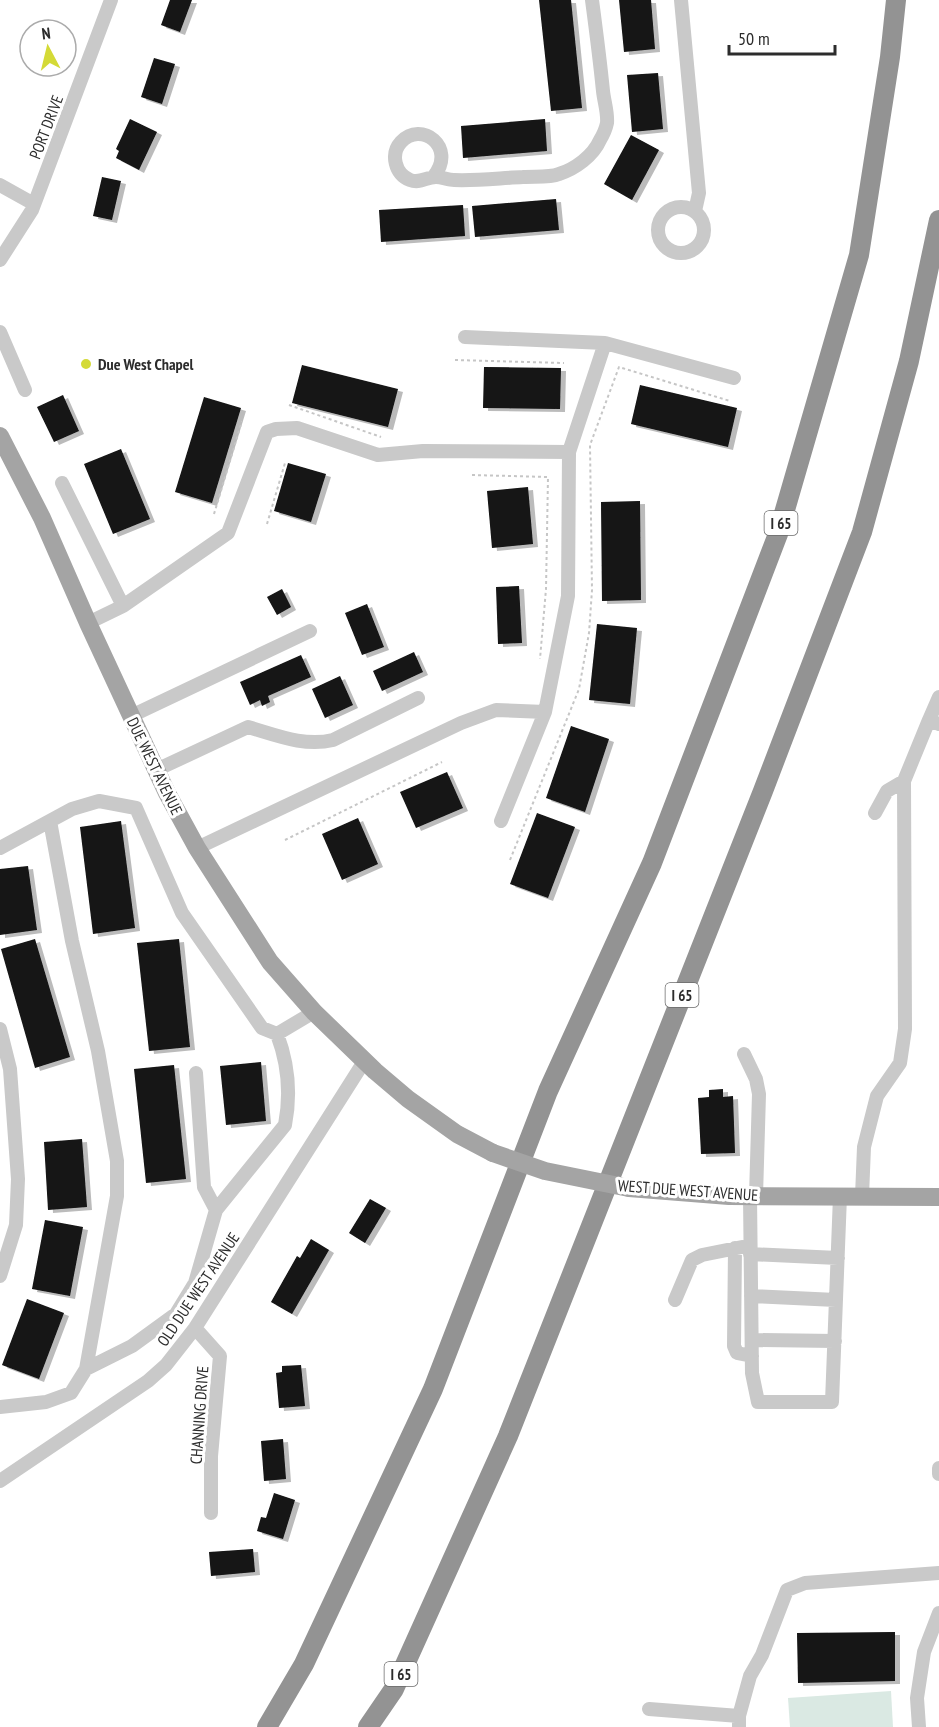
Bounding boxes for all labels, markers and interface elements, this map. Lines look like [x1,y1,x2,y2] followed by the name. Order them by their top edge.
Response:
[18,18,78,78] north arrow
[729,18,836,56] scale bar
[41,23,52,44] text: N
[738,27,770,50] text: 50 m
[25,92,67,162] street label: PORT DRIVE
[98,354,194,374] place label: Due West Chapel
[79,357,93,371] marker: Due West Chapel
[764,511,798,535] road number: I 65
[123,714,187,818] street label: DUE WEST AVENUE
[666,983,698,1007] road number: I 65
[617,1175,759,1205] street label: WEST DUE WEST AVENUE
[153,1228,244,1350] street label: OLD DUE WEST AVENUE
[186,1365,212,1465] street label: CHANNING DRIVE
[384,1662,418,1686] road number: I 65

